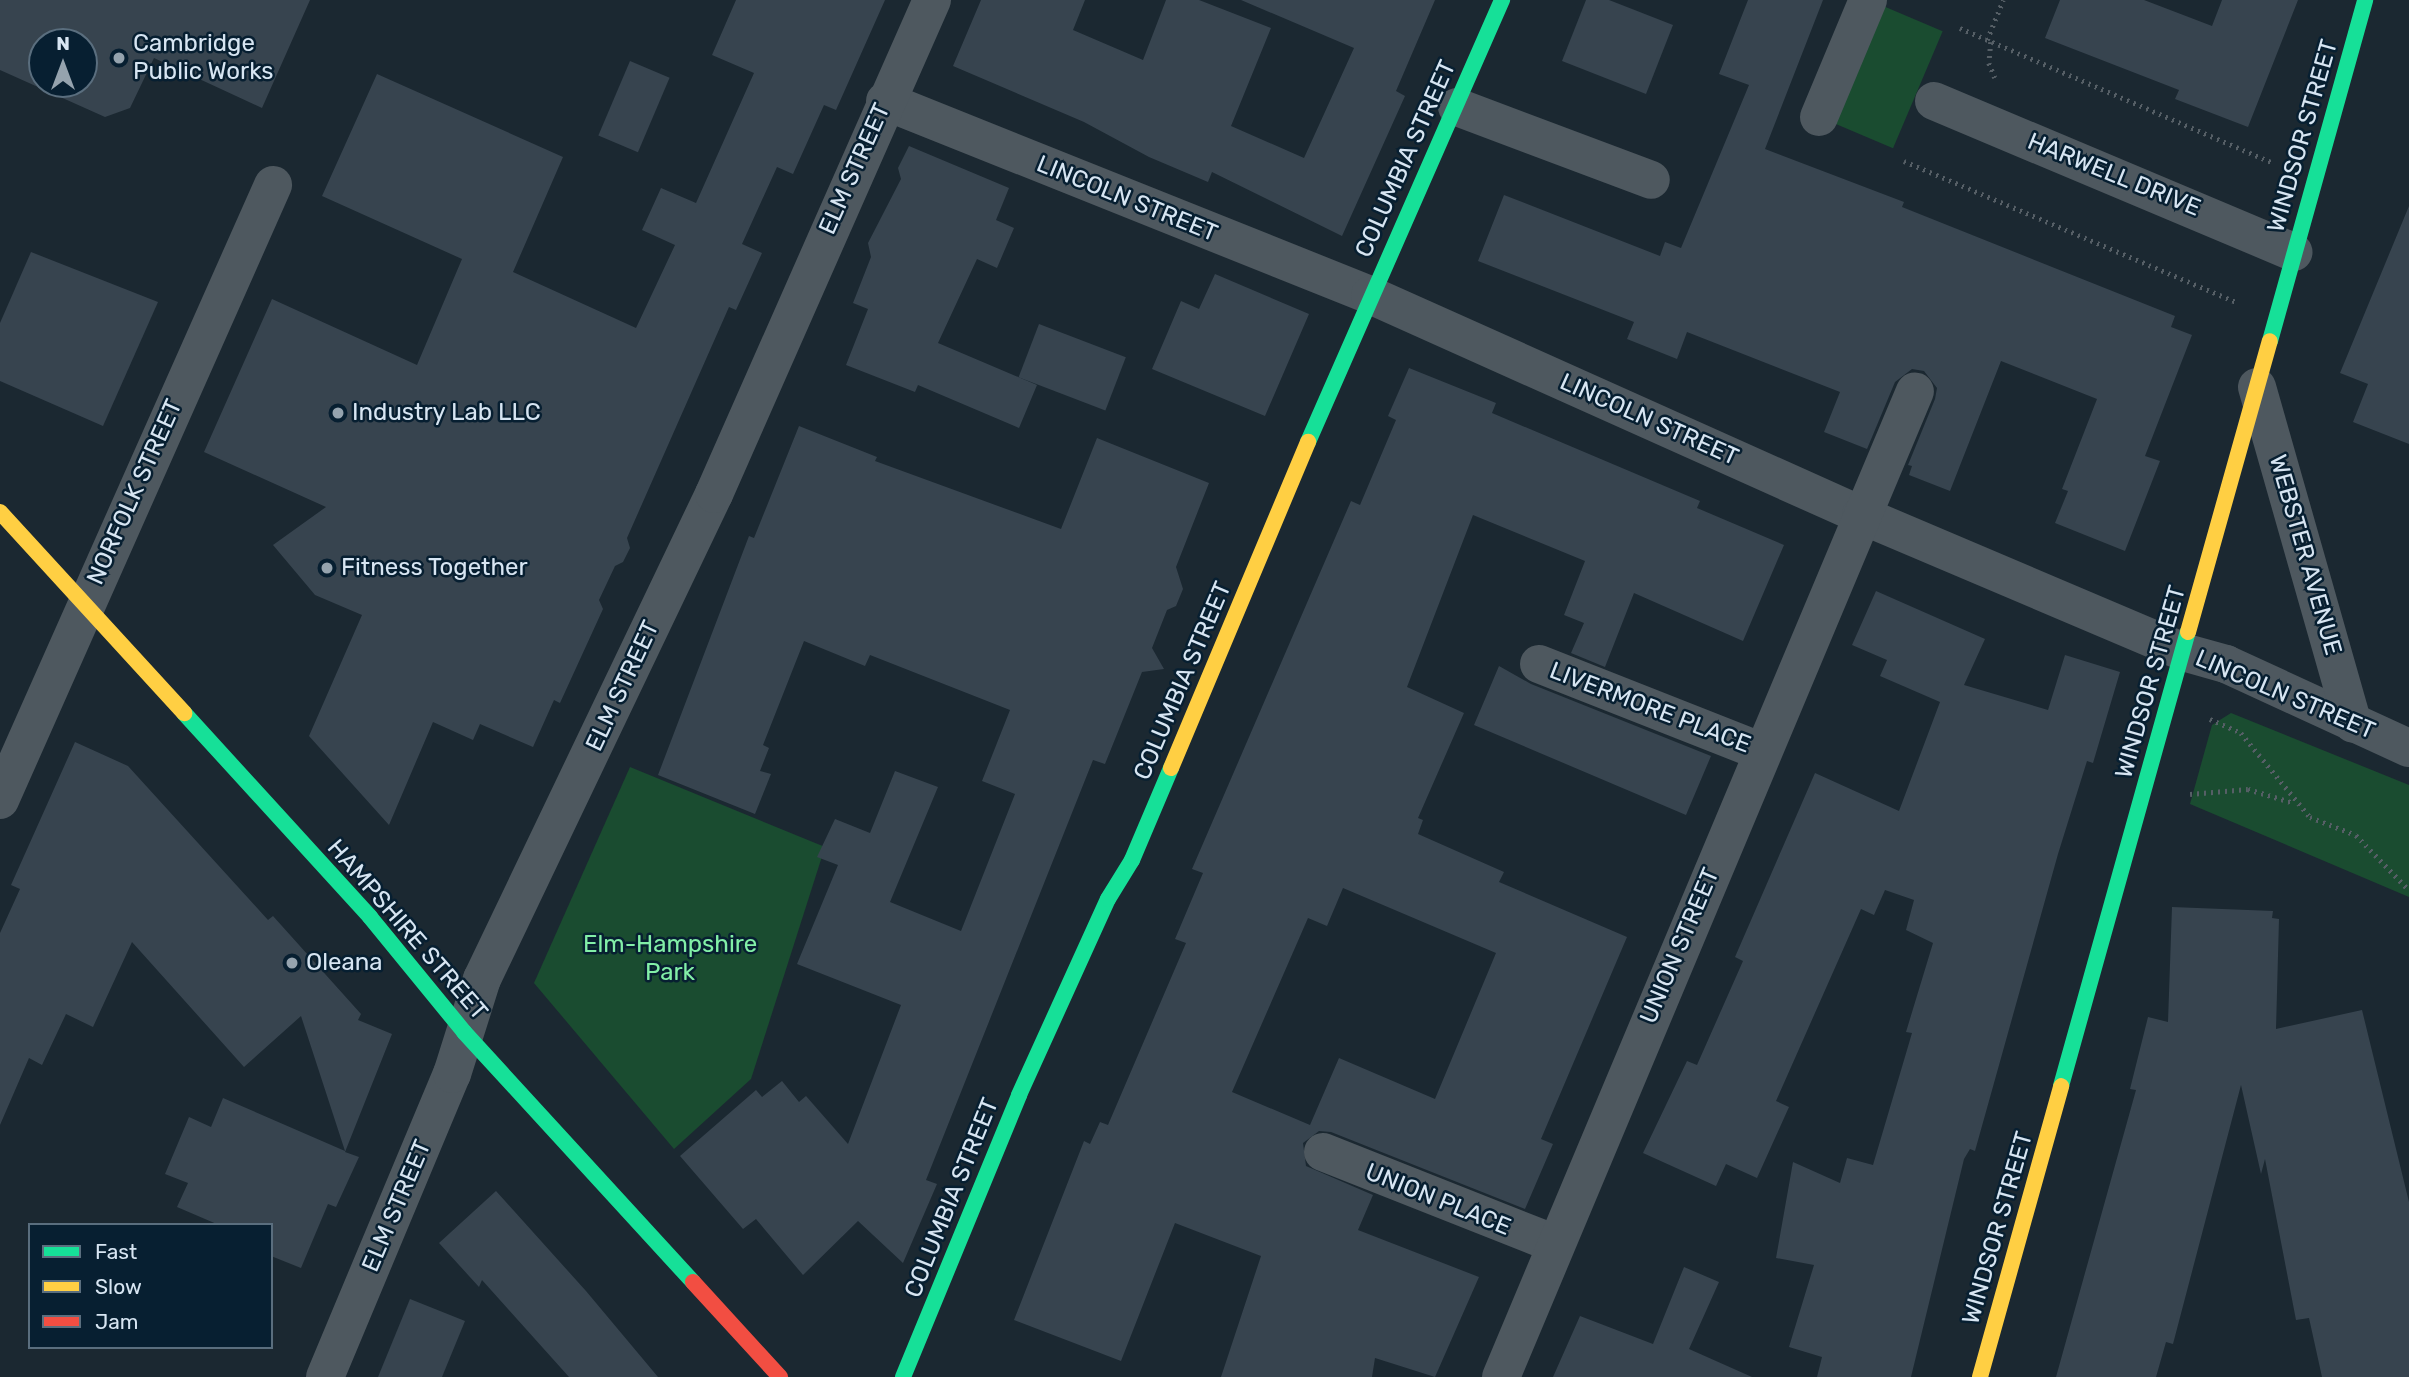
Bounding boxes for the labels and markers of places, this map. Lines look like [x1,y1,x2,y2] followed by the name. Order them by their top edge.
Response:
[133,30,274,86] place label: Cambridge Public Works
[111,50,127,66] marker: Cambridge Public Works
[352,399,541,427] place label: Industry Lab LLC
[330,405,346,421] marker: Industry Lab LLC
[341,554,528,582] place label: Fitness Together
[319,560,335,576] marker: Fitness Together
[306,949,383,977] place label: Oleana
[284,955,300,971] marker: Oleana

